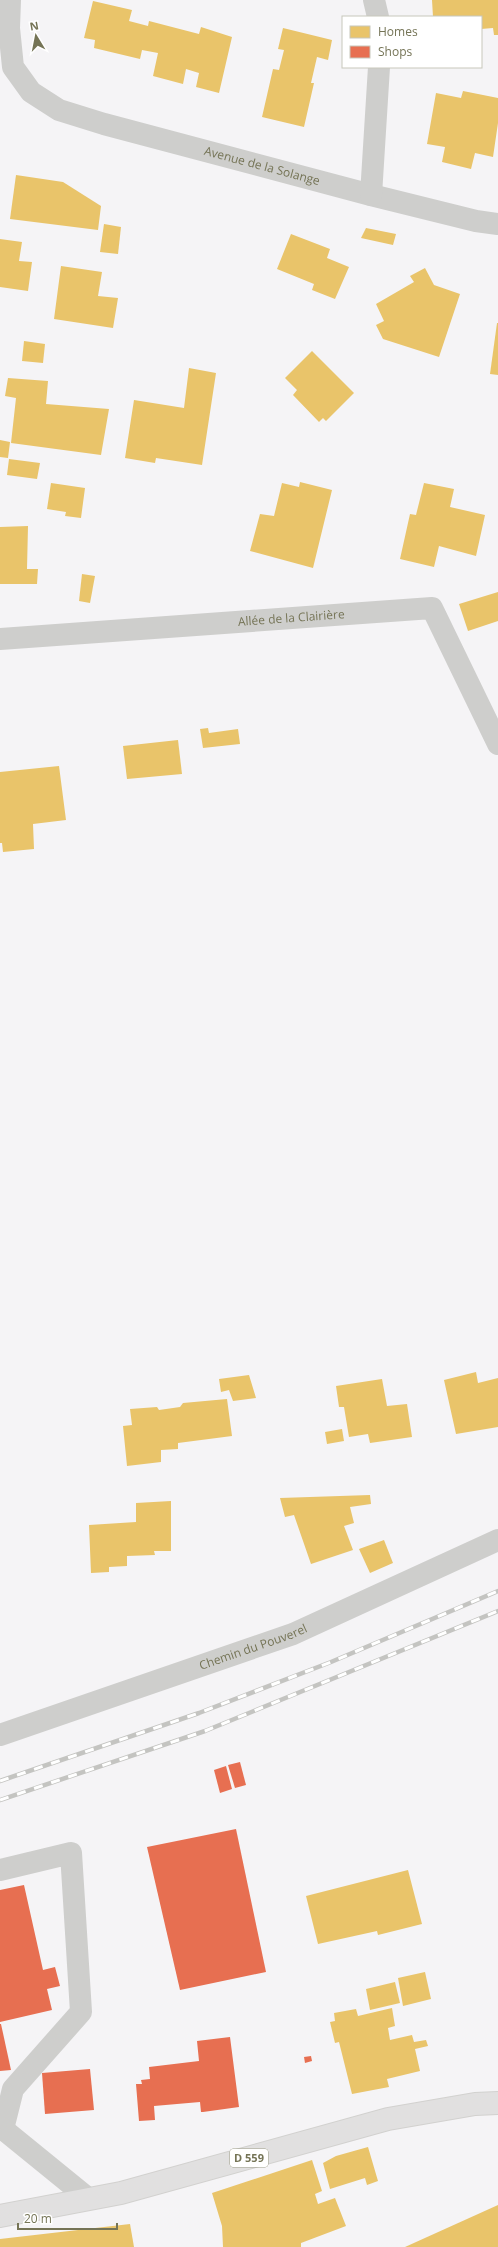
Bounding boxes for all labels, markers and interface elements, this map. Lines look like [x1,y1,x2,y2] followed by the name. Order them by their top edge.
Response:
[16,16,56,56] north arrow
[342,16,482,68] legend
[28,17,40,34] text: N
[378,23,418,40] text: Homes
[378,43,413,60] text: Shops
[202,142,322,189] street label: Avenue de la Solange
[237,605,345,630] street label: Allée de la Clairière
[197,1620,310,1674] street label: Chemin du Pouverel
[230,2149,268,2167] road number: D 559
[18,2205,117,2231] scale bar
[24,2210,52,2227] text: 20 m

